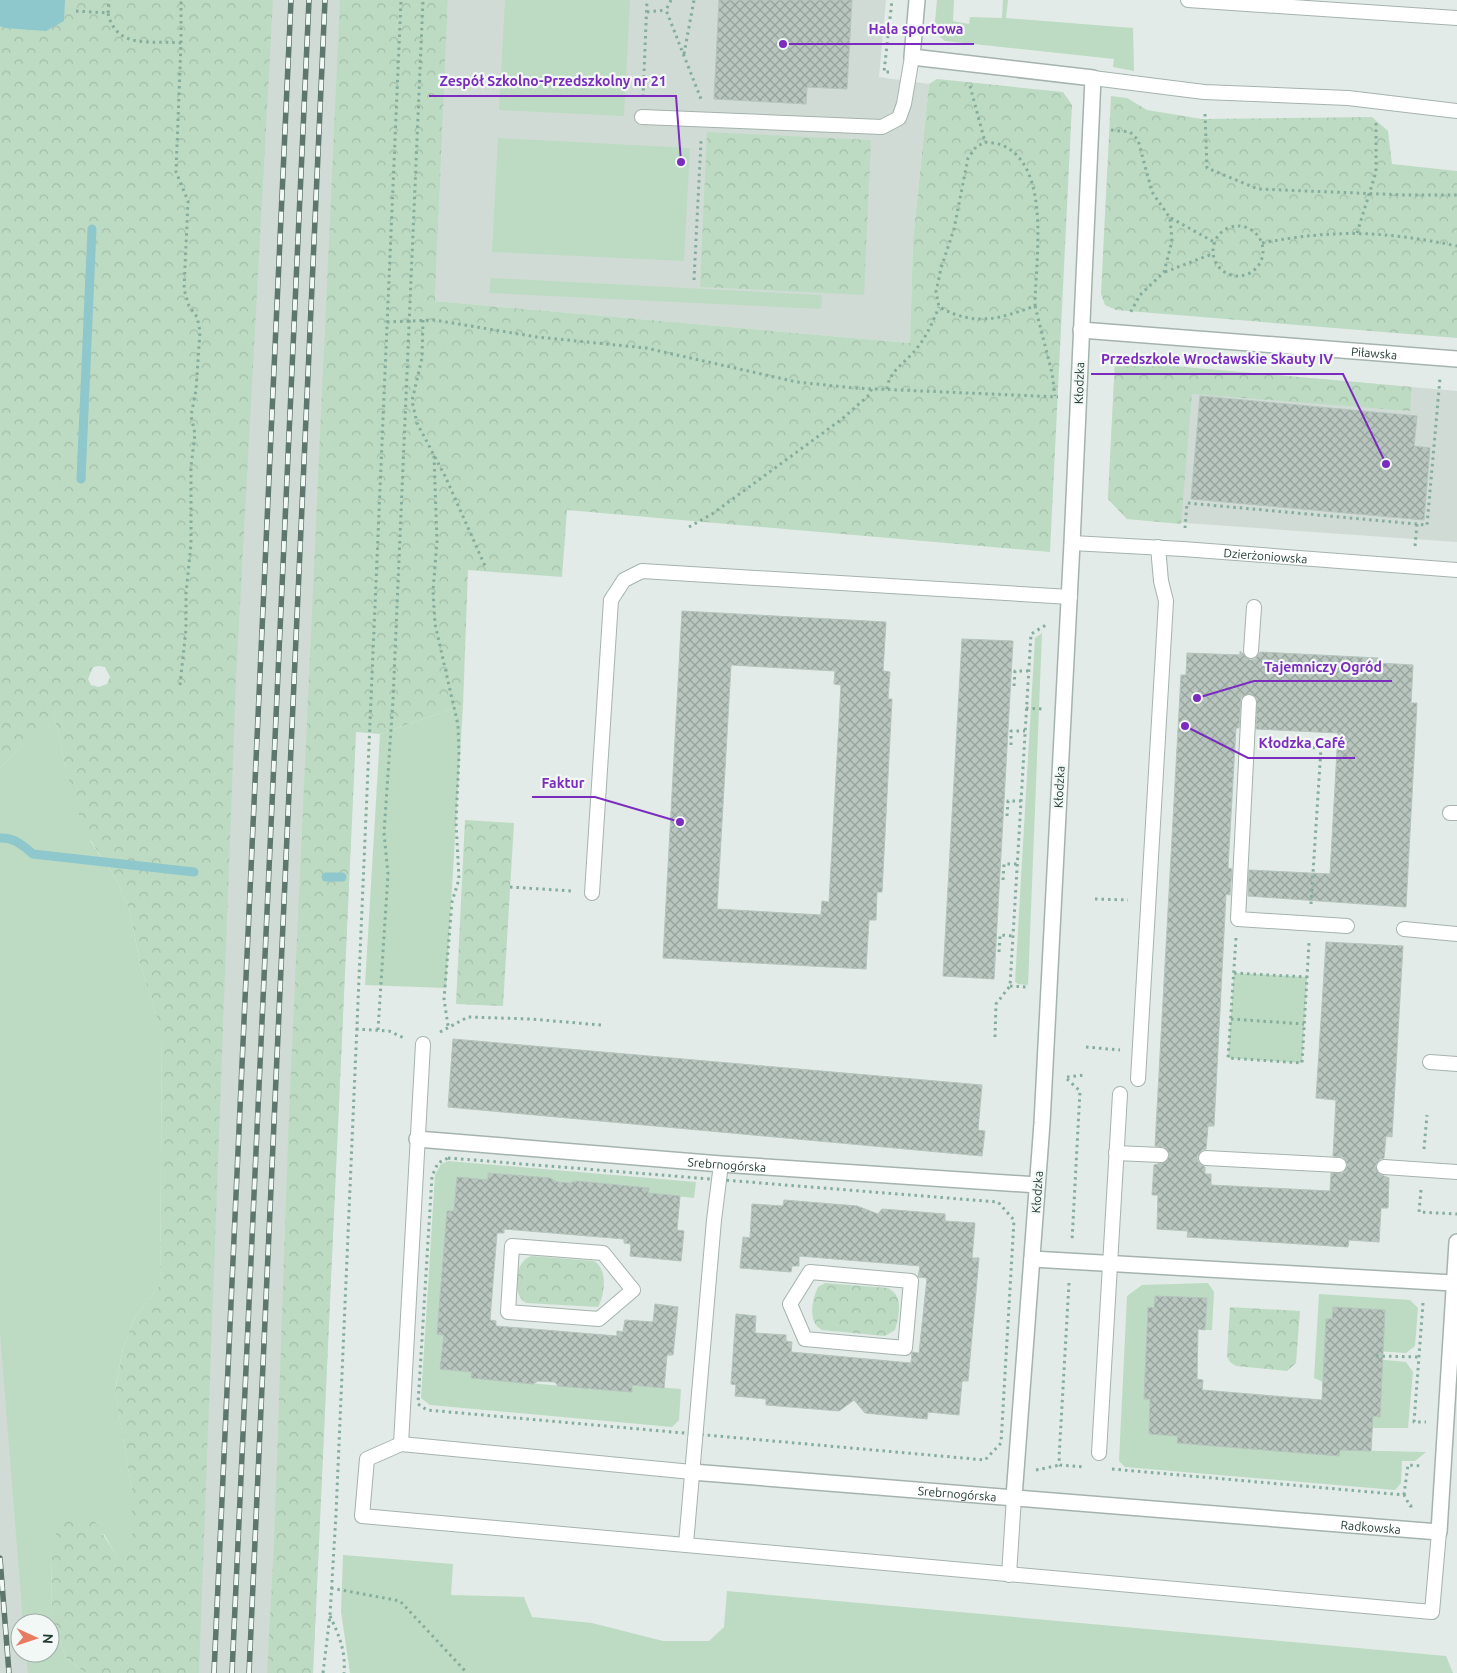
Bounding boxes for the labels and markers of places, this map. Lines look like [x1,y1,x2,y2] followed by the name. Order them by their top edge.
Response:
[859,15,974,44] callout: Hala sportowa
[429,67,676,96] callout: Zespół Szkolno-Przedszkolny nr 21
[1091,345,1343,374] callout: Przedszkole Wrocławskie Skauty IV
[1254,652,1392,681] callout: Tajemniczy Ogród
[1248,729,1355,758] callout: Kłodzka Café
[532,768,595,797] callout: Faktur

